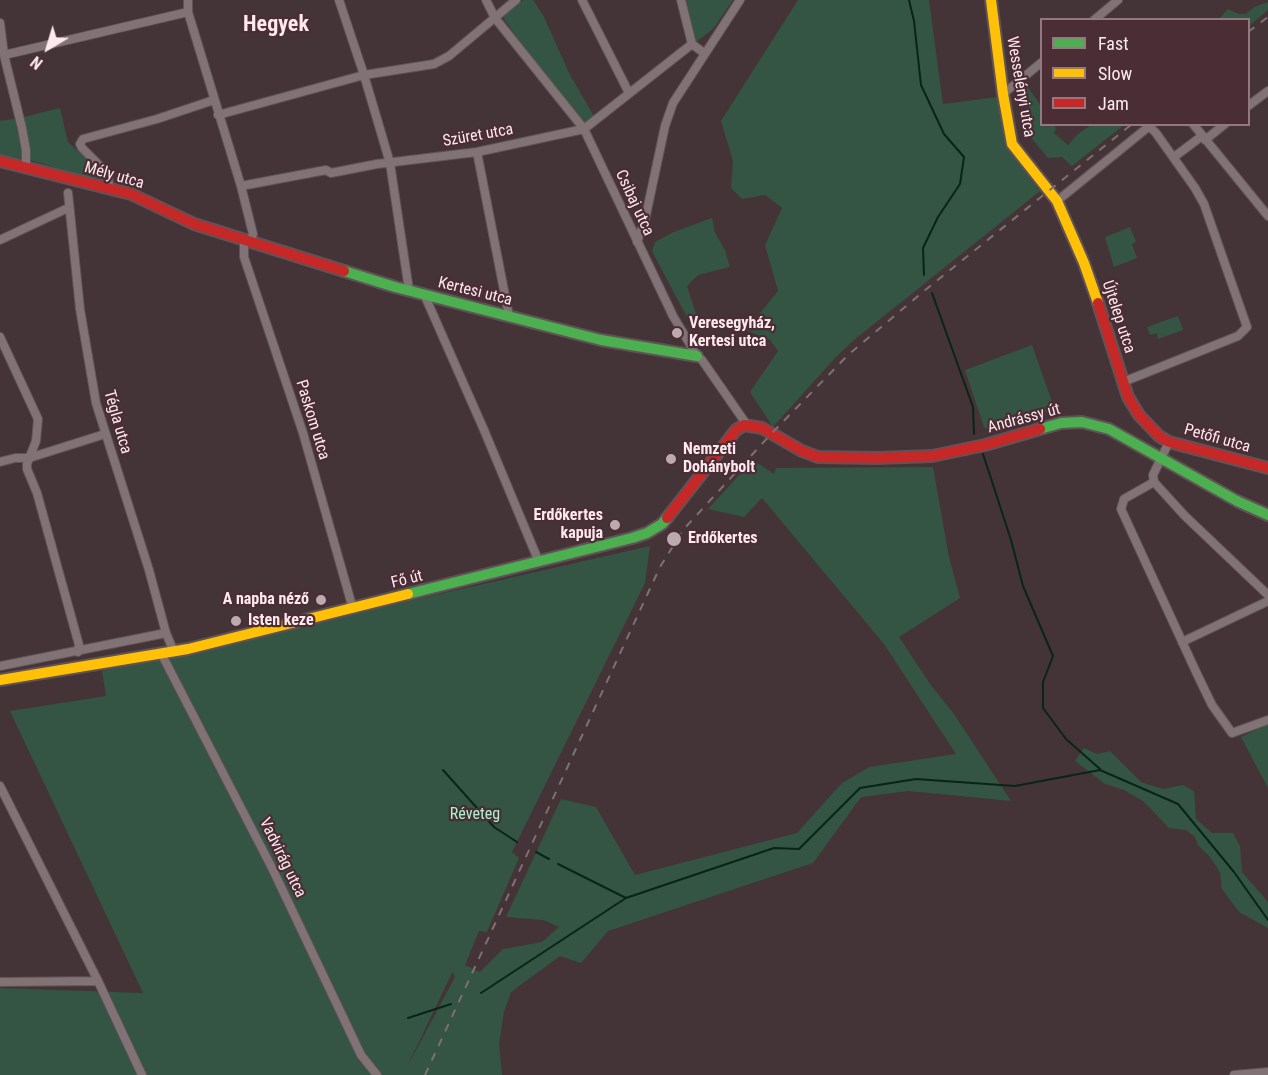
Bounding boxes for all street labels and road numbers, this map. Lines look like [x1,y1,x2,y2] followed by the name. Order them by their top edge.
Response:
[1002,35,1038,139] street label: Wesselényi utca
[441,120,515,152] street label: Szüret utca
[82,158,146,194] street label: Mély utca
[610,167,658,239] street label: Csibaj utca
[436,274,514,310] street label: Kertesi utca
[1097,278,1139,356] street label: Újtelep utca
[291,378,333,462] street label: Paskom utca
[99,388,135,456] street label: Tégla utca
[986,400,1062,438] street label: Andrássy út
[1182,420,1252,458] street label: Petőfi utca
[389,567,425,593] street label: Fő út
[255,815,309,901] street label: Vadvirág utca

